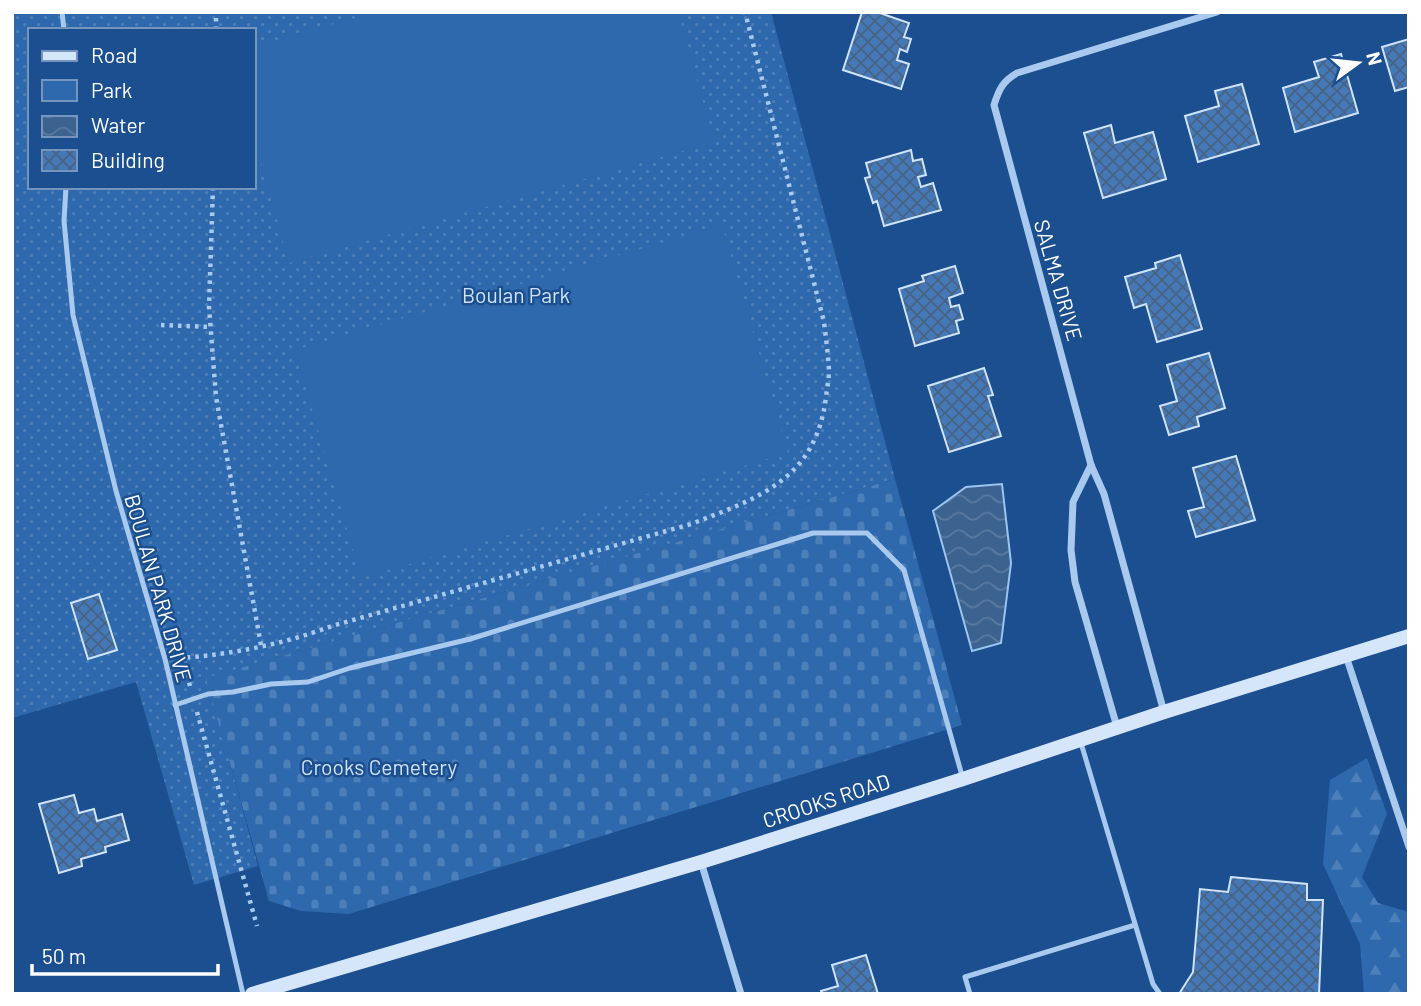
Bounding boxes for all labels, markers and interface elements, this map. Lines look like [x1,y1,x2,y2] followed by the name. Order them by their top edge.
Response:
[28,28,256,189] legend
[1323,28,1393,98] north arrow
[91,42,137,67] text: Road
[1362,49,1388,68] text: N
[91,77,132,102] text: Park
[91,112,146,137] text: Water
[91,147,165,172] text: Building
[1030,216,1088,344] street label: SALMA DRIVE
[462,282,570,307] park label: Boulan Park
[120,491,198,685] street label: BOULAN PARK DRIVE
[301,754,458,779] park label: Crooks Cemetery
[759,768,893,832] street label: CROOKS ROAD
[32,932,217,976] scale bar
[42,943,86,968] text: 50 m

